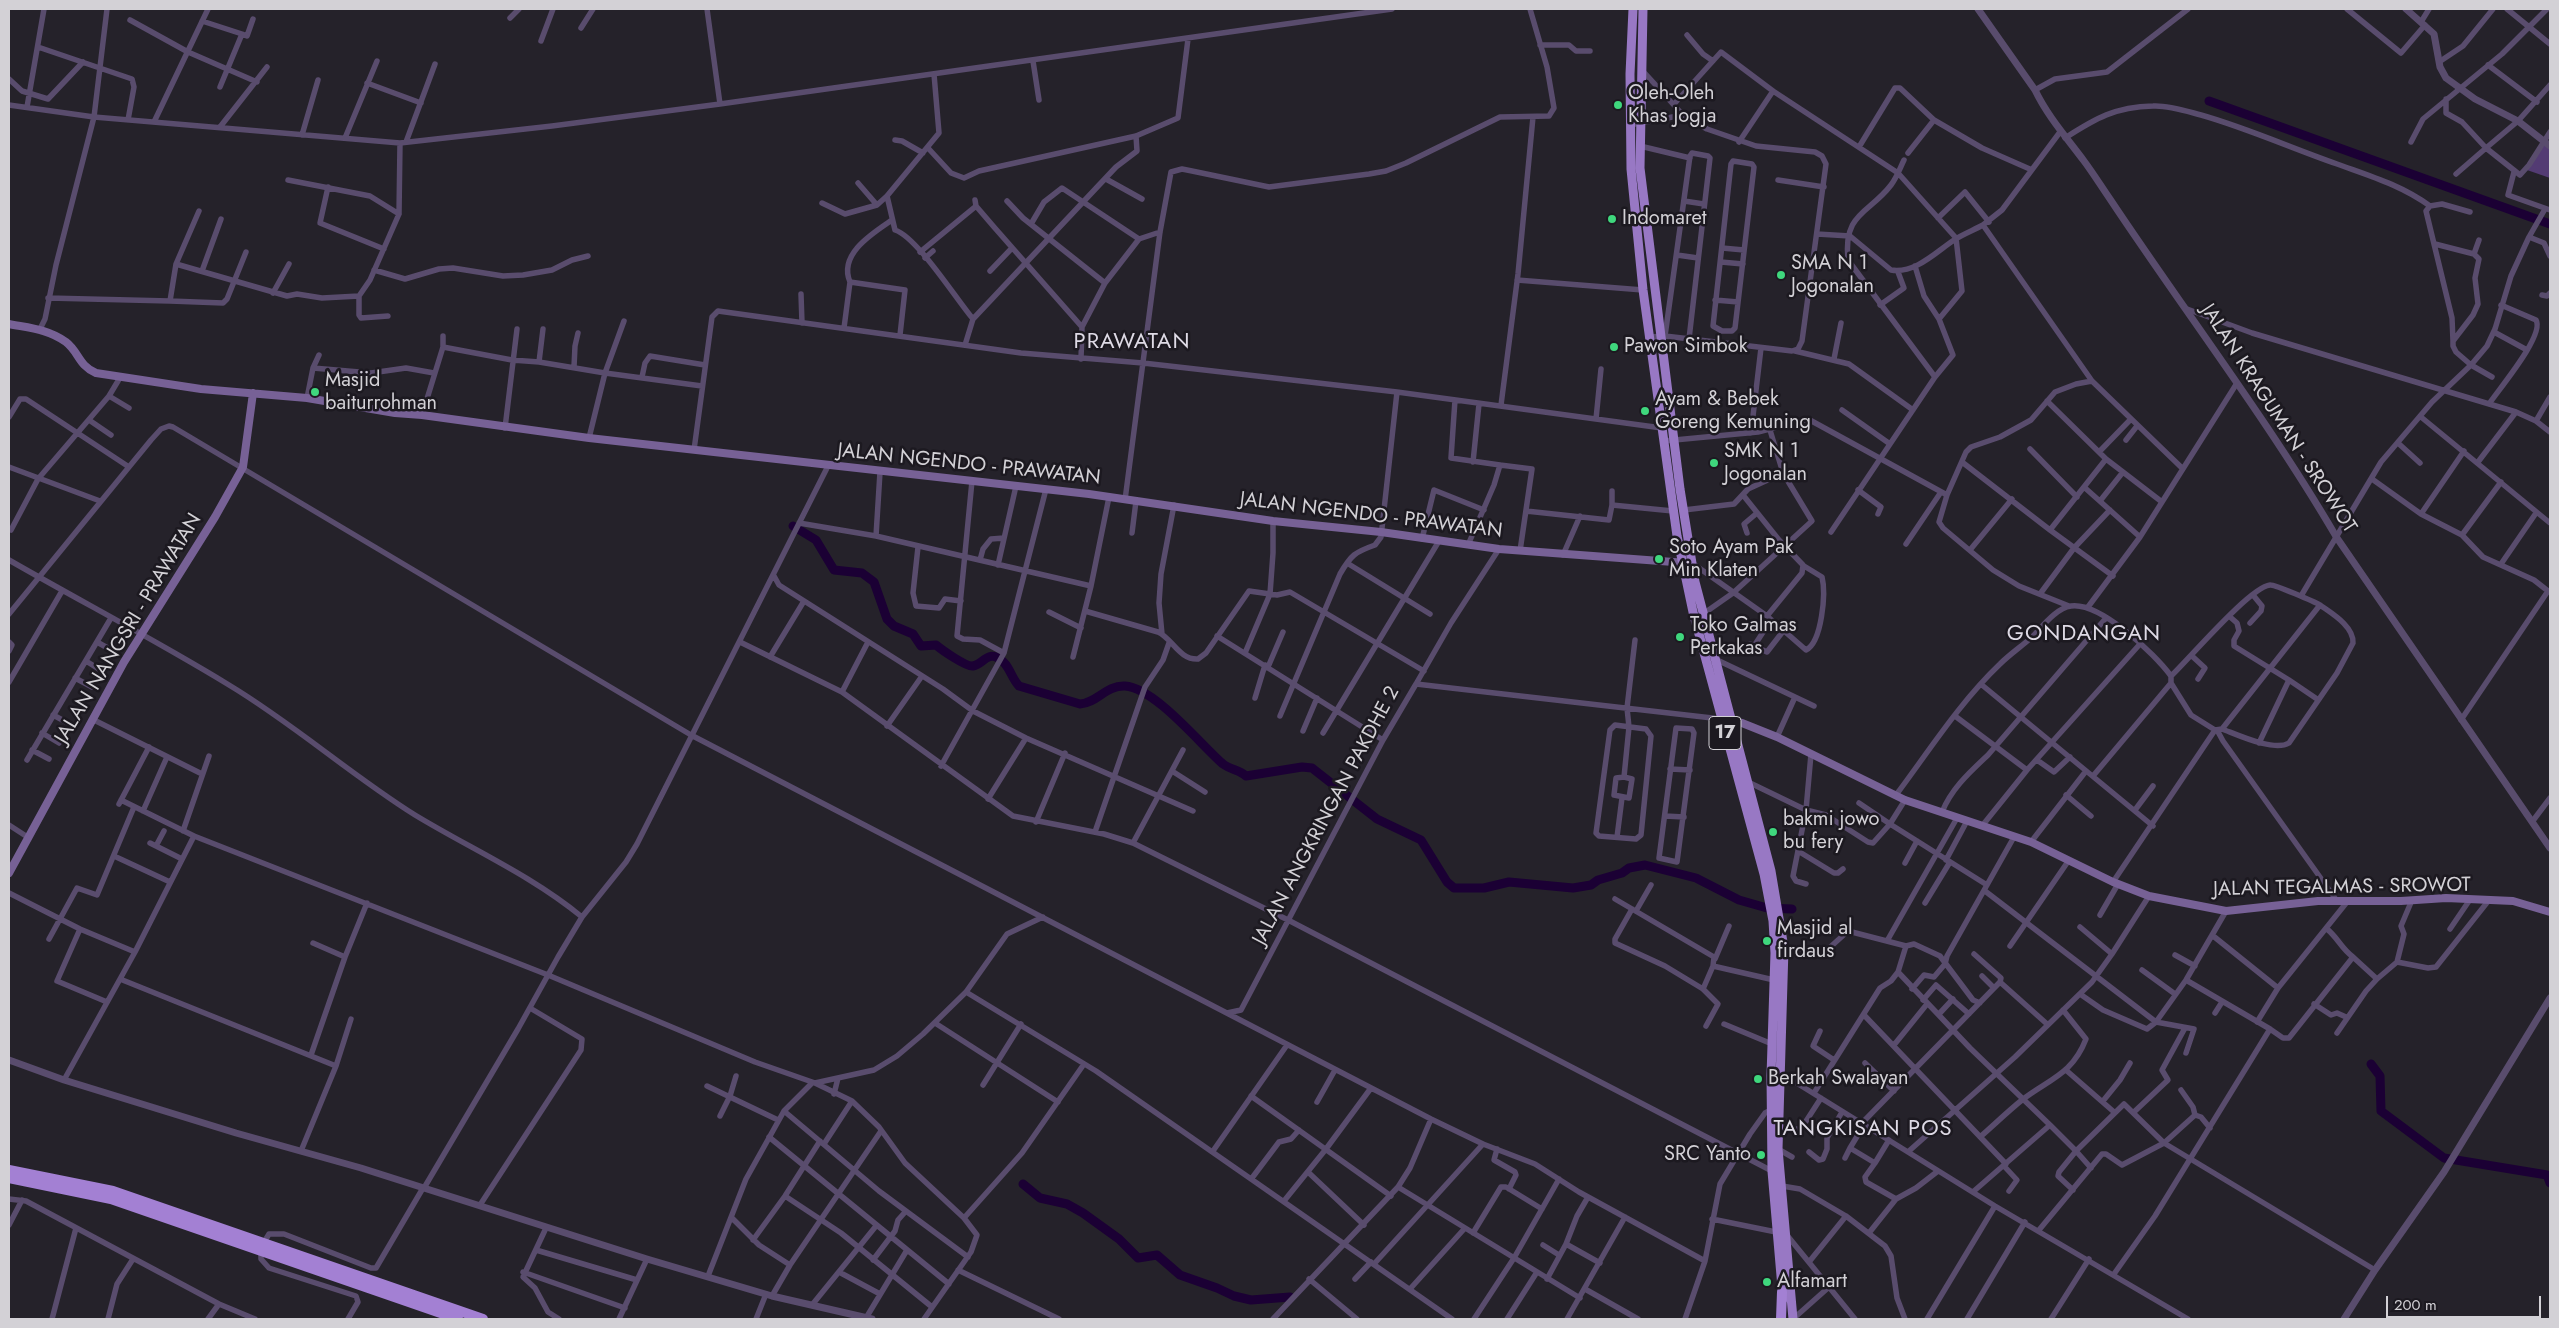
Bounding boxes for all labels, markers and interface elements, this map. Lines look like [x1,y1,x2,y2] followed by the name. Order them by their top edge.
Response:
[1628,82,1716,129] place label: Oleh-Oleh Khas Jogja
[1612,99,1624,111] marker: Oleh-Oleh Khas Jogja
[1622,207,1707,231] place label: Indomaret
[1606,213,1618,225] marker: Indomaret
[1791,252,1874,299] place label: SMA N 1 Jogonalan
[1775,269,1787,281] marker: SMA N 1 Jogonalan
[2195,300,2361,538] street label: JALAN KRAGUMAN - SROWOT
[1073,330,1191,356] district label: PRAWATAN
[1624,335,1747,359] place label: Pawon Simbok
[1608,341,1620,353] marker: Pawon Simbok
[325,369,437,416] place label: Masjid baiturrohman
[309,386,321,398] marker: Masjid baiturrohman
[1655,388,1811,435] place label: Ayam & Bebek Goreng Kemuning
[1639,405,1651,417] marker: Ayam & Bebek Goreng Kemuning
[836,439,1102,491] street label: JALAN NGENDO - PRAWATAN
[1724,440,1807,487] place label: SMK N 1 Jogonalan
[1708,457,1720,469] marker: SMK N 1 Jogonalan
[1238,488,1504,544] street label: JALAN NGENDO - PRAWATAN
[51,510,207,748] street label: JALAN NANGSRI - PRAWATAN
[1669,536,1794,583] place label: Soto Ayam Pak Min Klaten
[1653,553,1665,565] marker: Soto Ayam Pak Min Klaten
[1690,614,1797,661] place label: Toko Galmas Perkakas
[2006,622,2162,648] district label: GONDANGAN
[1674,631,1686,643] marker: Toko Galmas Perkakas
[1248,683,1406,949] street label: JALAN ANGKRINGAN PAKDHE 2
[1709,716,1741,750] road number: 17
[1783,808,1879,855] place label: bakmi jowo bu fery
[1767,826,1779,838] marker: bakmi jowo bu fery
[2213,874,2471,902] street label: JALAN TEGALMAS - SROWOT
[1777,917,1853,964] place label: Masjid al firdaus
[1761,935,1773,947] marker: Masjid al firdaus
[1768,1067,1908,1091] place label: Berkah Swalayan
[1752,1073,1764,1085] marker: Berkah Swalayan
[1772,1117,1954,1143] district label: TANGKISAN POS
[1664,1143,1751,1167] place label: SRC Yanto
[1755,1149,1767,1161] marker: SRC Yanto
[1777,1270,1847,1294] place label: Alfamart
[1761,1276,1773,1288] marker: Alfamart
[2389,1286,2544,1318] scale bar
[2394,1294,2437,1316] text: 200 m

